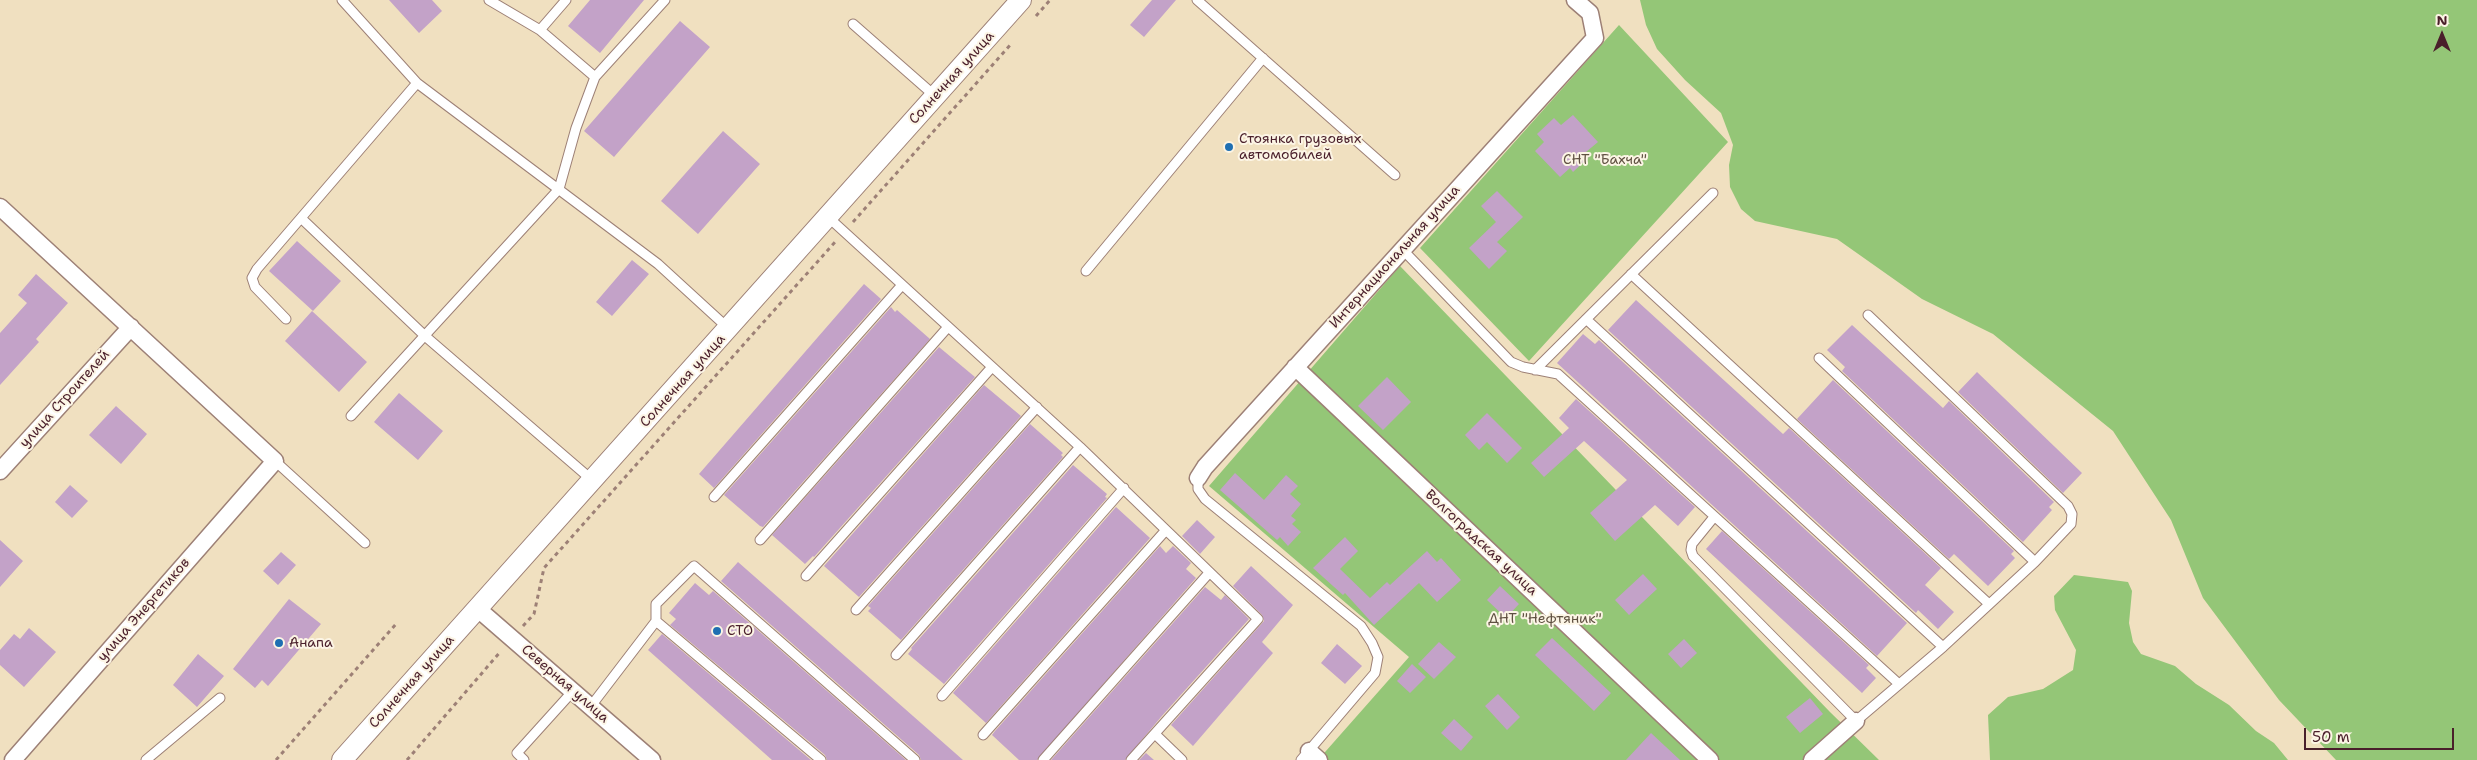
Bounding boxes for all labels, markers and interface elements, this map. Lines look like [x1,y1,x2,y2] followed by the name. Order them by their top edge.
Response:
[2417,10,2467,60] north arrow
[2436,11,2448,29] text: N
[906,28,998,128] street label: Солнечная улица
[1239,131,1361,164] place label: Стоянка грузовых автомобилей
[1223,141,1235,153] marker: Стоянка грузовых автомобилей
[1563,152,1647,168] park label: СНТ "Бахча"
[1326,182,1464,332] street label: Интернациональная улица
[637,331,729,431] street label: Солнечная улица
[17,347,113,451] street label: улица Строителей
[1421,487,1541,599] street label: Волгоградская улица
[94,555,194,665] street label: улица Энергетиков
[1488,611,1602,627] park label: ДНТ "Нефтяник"
[727,623,753,639] place label: СТО
[711,625,723,637] marker: СТО
[366,632,458,732] street label: Солнечная улица
[289,635,333,651] place label: Анапа
[273,637,285,649] marker: Анапа
[518,641,612,727] street label: Северная улица
[2307,718,2457,750] scale bar
[2312,727,2350,747] text: 50 m

